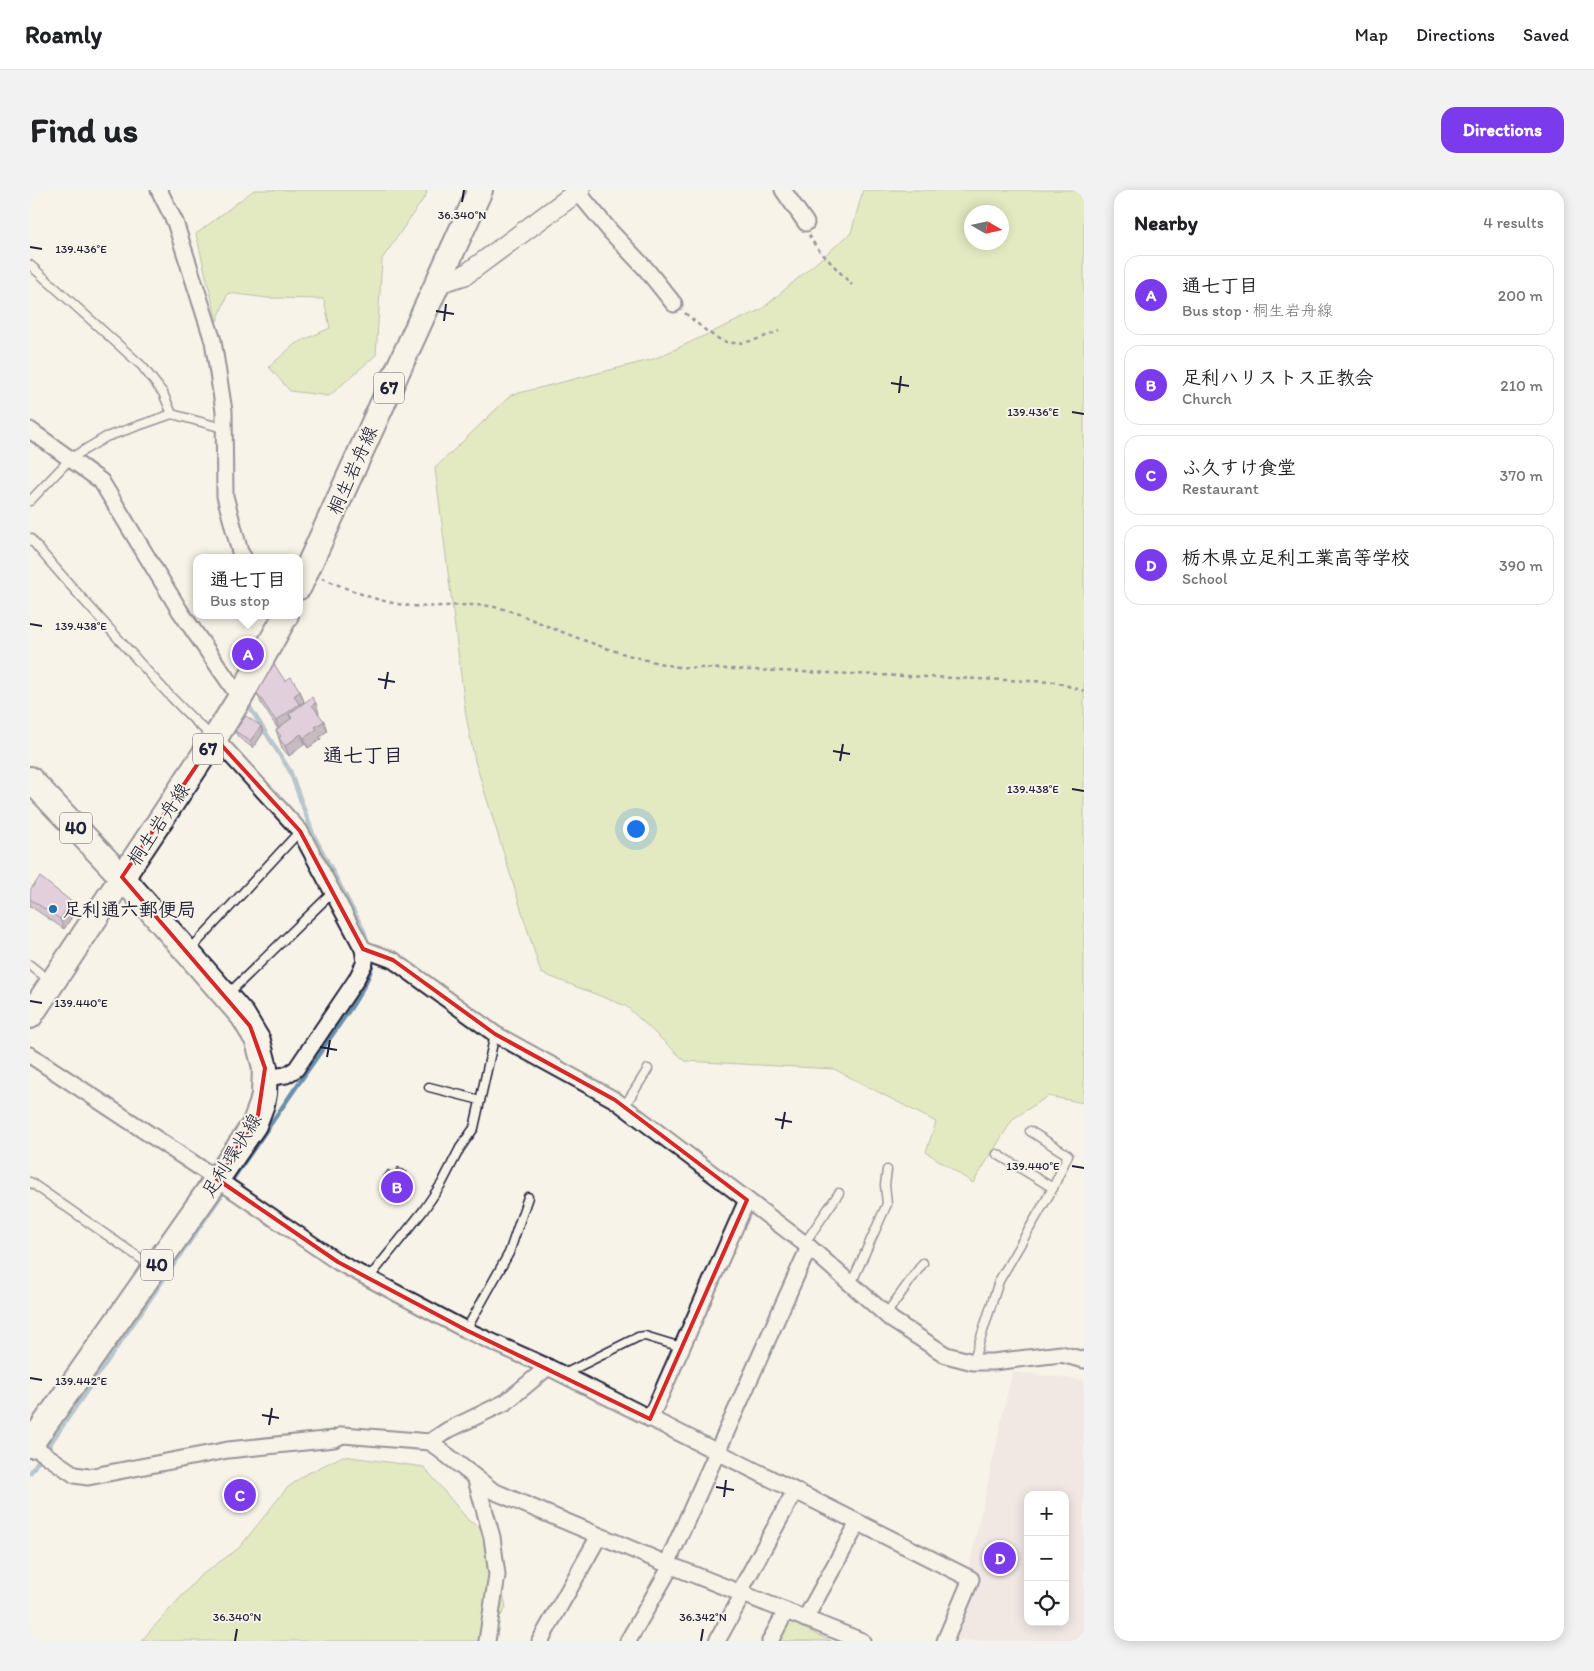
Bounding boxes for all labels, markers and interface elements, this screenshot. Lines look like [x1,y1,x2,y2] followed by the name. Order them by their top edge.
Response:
[25,20,102,49] text: Roamly
[1355,24,1388,46] text: Map
[1416,24,1495,46] text: Directions
[1523,24,1569,46] text: Saved
[1441,107,1564,153] button: Directions
[30,109,138,151] text: Find us
[964,205,1009,250] north arrow
[438,208,486,222] text: 36.340°N
[1134,210,1198,235] text: Nearby
[1483,213,1544,232] text: 4 results
[55,242,107,256] text: 139.436°E
[1182,274,1258,297] text: 通七丁目
[1146,286,1156,305] text: A
[1498,286,1543,305] text: 200 m
[1182,301,1333,320] text: Bus stop · 桐生岩舟線
[1182,366,1374,389] text: 足利ハリストス正教会
[374,372,404,404] road number: 67
[1146,376,1156,395] text: B
[1500,376,1543,395] text: 210 m
[1182,389,1232,408] text: Church
[1007,405,1059,419] text: 139.436°E
[323,422,382,518] street label: 桐生岩舟線
[1182,456,1296,479] text: ふ久すけ食堂
[1146,466,1156,485] text: C
[1499,466,1543,485] text: 370 m
[1182,479,1259,498] text: Restaurant
[1182,546,1410,569] text: 栃木県立足利工業高等学校
[193,554,303,619] popup
[1146,556,1156,575] text: D
[1499,556,1543,575] text: 390 m
[210,568,286,591] text: 通七丁目
[1182,569,1228,588] text: School
[210,591,270,610] text: Bus stop
[55,619,107,633] text: 139.438°E
[232,635,264,673] pin: A
[193,734,223,764] road number: 67
[323,743,403,767] district label: 通七丁目
[122,778,195,870] street label: 桐生岩舟線
[1007,782,1059,796] text: 139.438°E
[60,812,92,844] road number: 40
[623,816,649,842] your location
[63,898,196,921] place label: 足利通六郵便局
[47,903,59,915] marker: 足利通六郵便局
[54,996,108,1010] text: 139.440°E
[196,1109,266,1202] street label: 足利環状線
[1006,1159,1060,1173] text: 139.440°E
[381,1168,413,1206] pin: B
[141,1250,173,1280] road number: 40
[55,1374,107,1388] text: 139.442°E
[224,1476,256,1514] pin: C
[1024,1491,1069,1626] map controls
[1024,1491,1069,1536] button: +
[1024,1536,1069,1581] button: −
[984,1539,1016,1577] pin: D
[1024,1581,1069,1626] button: locate
[213,1610,261,1624] text: 36.340°N
[679,1610,727,1624] text: 36.342°N

